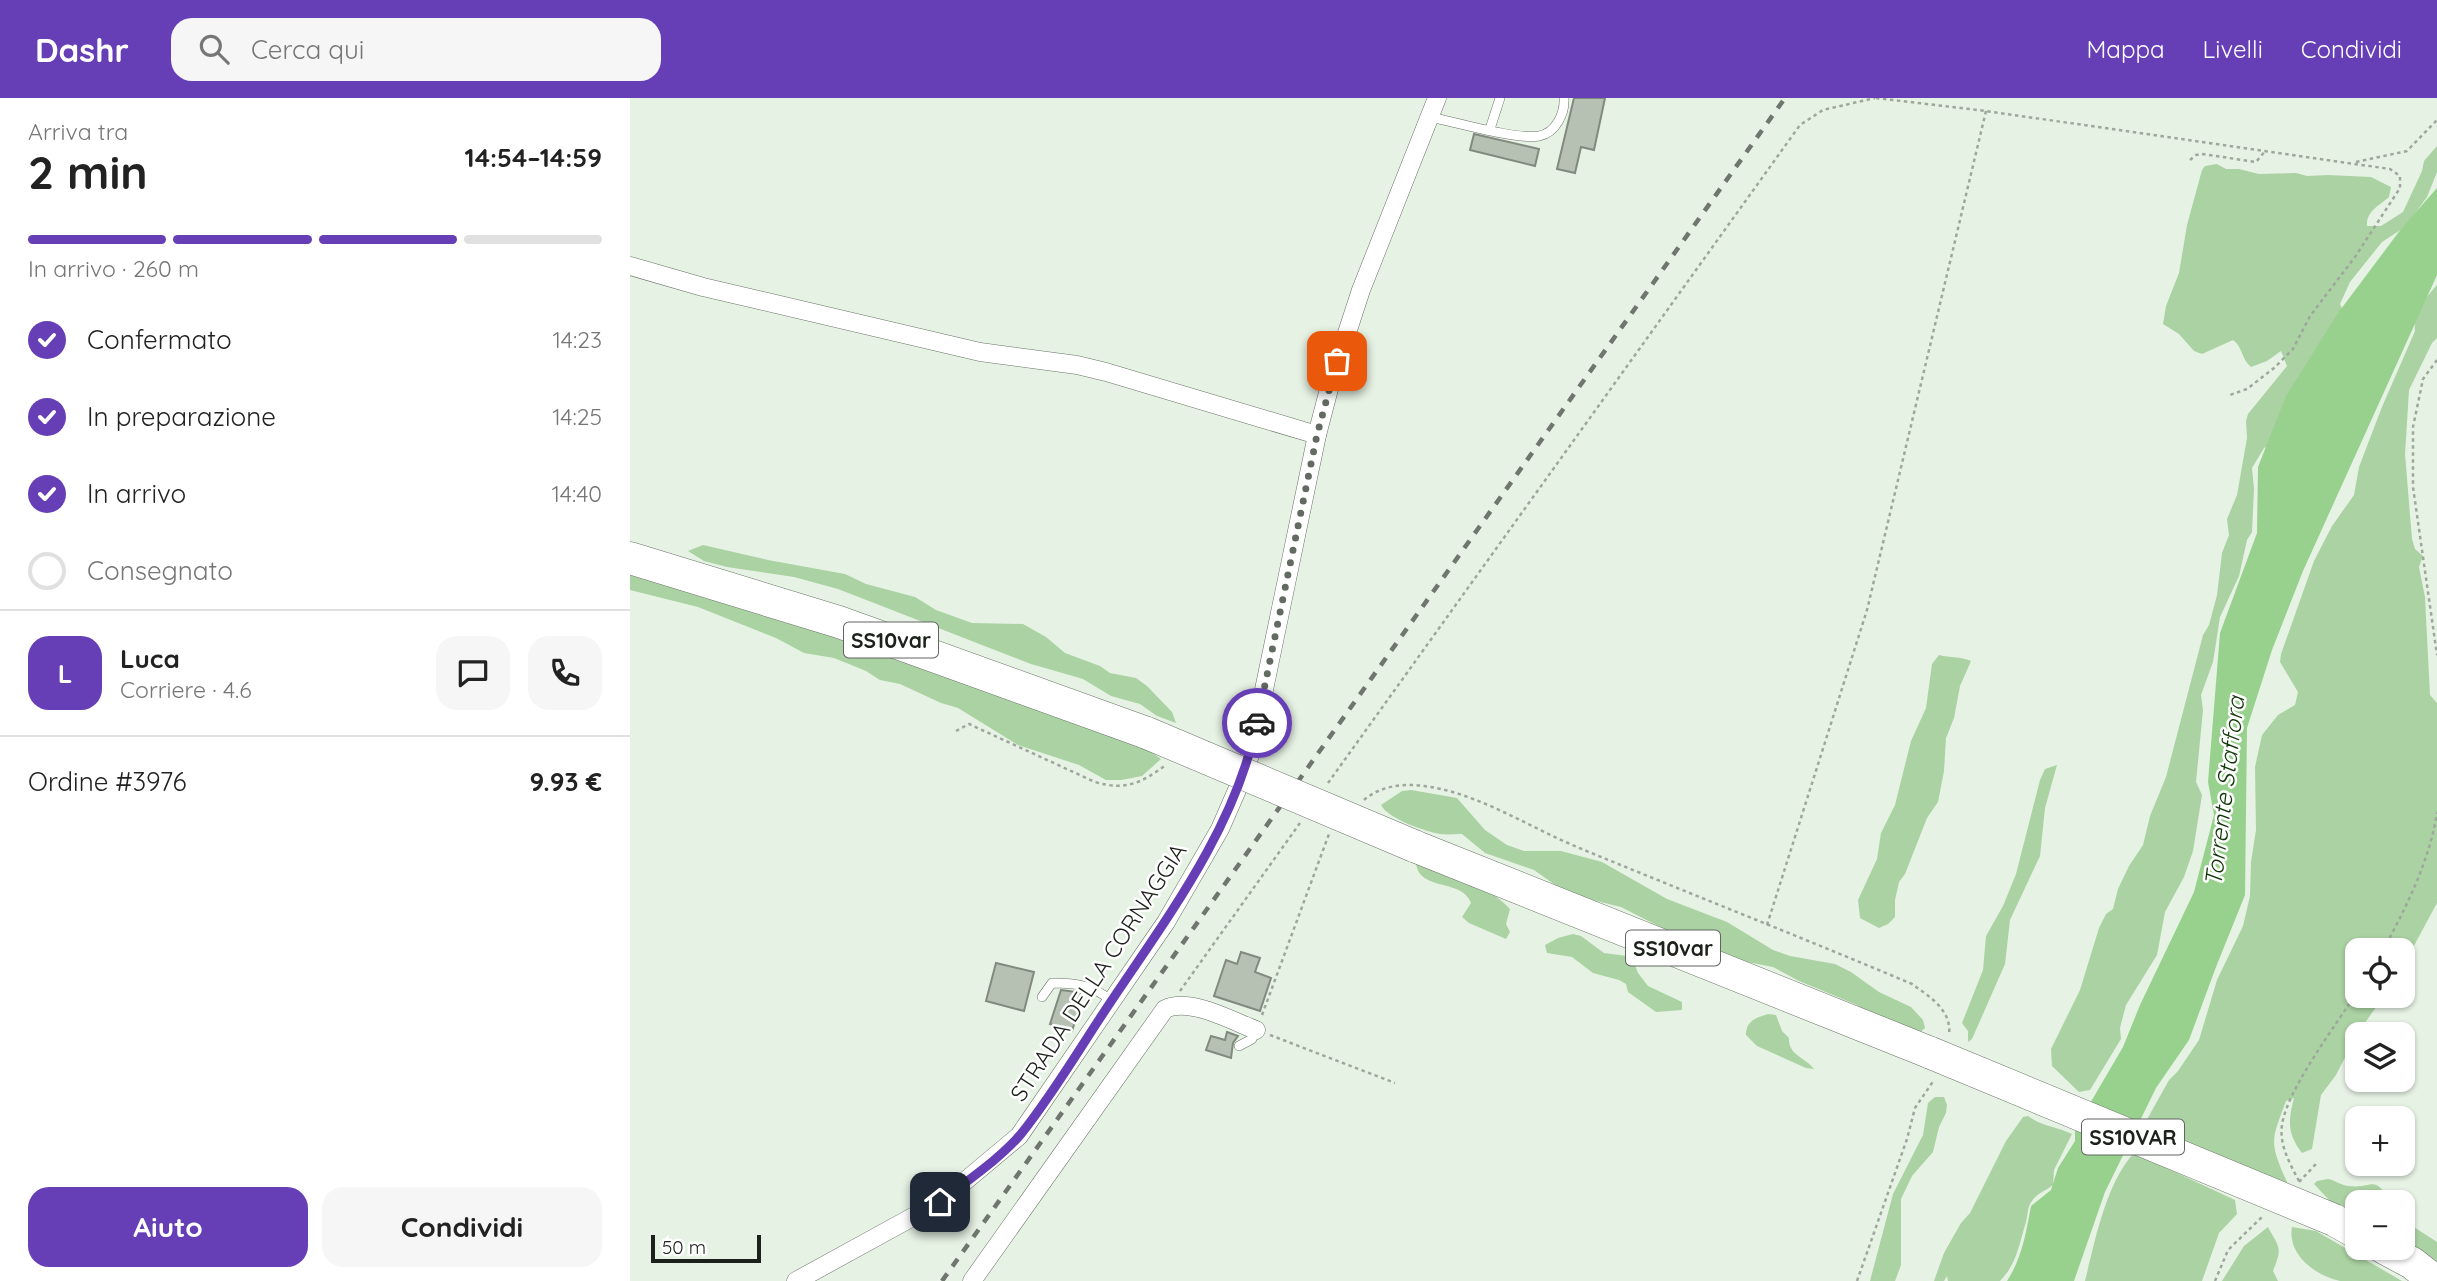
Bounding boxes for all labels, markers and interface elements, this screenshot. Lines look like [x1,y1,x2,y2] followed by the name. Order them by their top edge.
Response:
[171,18,661,81] search box
[35,29,129,70] text: Dashr
[195,30,233,68] icon: search
[251,33,364,66] text: Cerca qui
[2087,34,2165,64] text: Mappa
[2203,34,2263,64] text: Livelli
[2301,34,2402,64] text: Condividi
[28,117,128,146] text: Arriva tra
[465,141,602,174] text: 14:54–14:59
[28,143,148,201] text: 2 min
[28,254,199,283] text: In arrivo · 260 m
[28,321,66,359] icon: check
[87,323,232,356] text: Confermato
[553,325,602,354] text: 14:23
[1307,331,1367,391] pin
[1318,342,1356,380] icon: bag
[28,398,66,436] icon: check
[87,400,276,433] text: In preparazione
[552,402,602,431] text: 14:25
[28,475,66,513] icon: check
[87,477,186,510] text: In arrivo
[552,479,602,508] text: 14:40
[87,554,233,587] text: Consegnato
[844,622,938,658] road number: SS10var
[436,636,510,710] button: chat
[528,636,602,710] button: phone
[120,642,180,675] text: Luca
[58,657,72,690] text: L
[120,675,252,704] text: Corriere · 4.6
[1222,688,1292,758] courier
[2197,693,2251,888] water label: Torrente Staffora
[1238,704,1276,742] icon: car
[28,765,186,798] text: Ordine #3976
[529,765,602,798] text: 9.93 €
[1004,837,1192,1107] street label: STRADA DELLA CORNAGGIA
[1626,930,1720,966] road number: SS10var
[2345,938,2415,1260] map controls
[2345,938,2415,1008] button: locate
[2345,1022,2415,1092] button: layers
[2345,1106,2415,1176] button: +
[2082,1119,2184,1154] road number: SS10VAR
[910,1172,970,1232] pin
[921,1183,959,1221] icon: home
[28,1187,308,1267] button: Aiuto
[322,1187,602,1267] button: Condividi
[2345,1190,2415,1260] button: −
[651,1232,761,1264] scale bar
[662,1235,706,1259] text: 50 m

